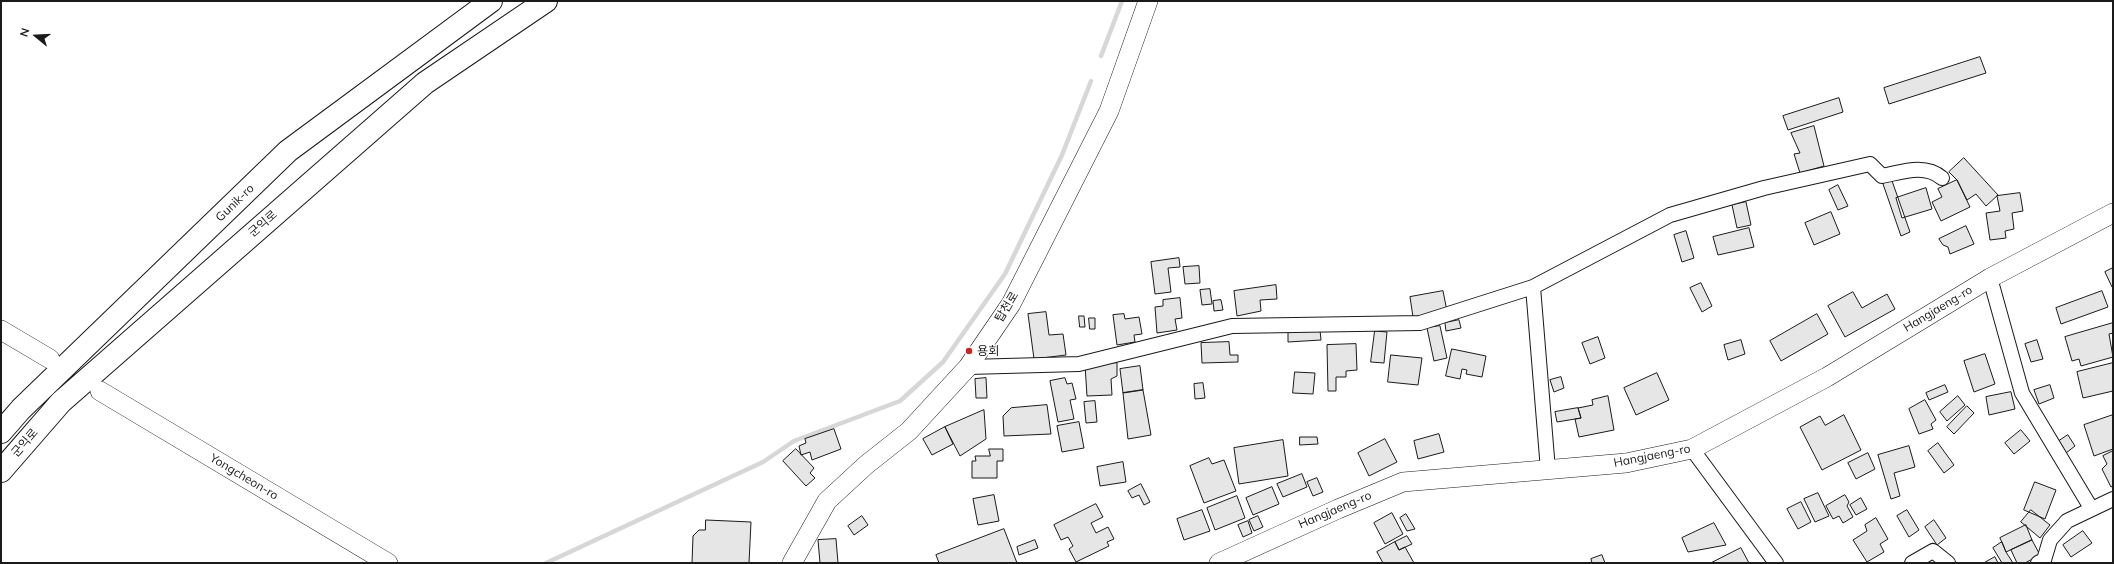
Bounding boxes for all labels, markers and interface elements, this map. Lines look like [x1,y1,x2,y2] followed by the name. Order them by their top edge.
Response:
[16,16,56,56] north arrow
[17,26,33,38] text: N
[213,181,257,225] street label: Gunik-ro
[246,208,280,240] street label: 군익로
[1901,283,1975,335] street label: Hangjaeng-ro
[992,289,1022,325] street label: 탑천로
[977,344,999,358] place label: 용회
[964,346,974,356] marker: 용회
[9,426,41,460] street label: 군익로
[1612,442,1692,470] street label: Hangjaeng-ro
[207,451,281,503] street label: Yongcheon-ro
[1296,488,1374,532] street label: Hangjaeng-ro

